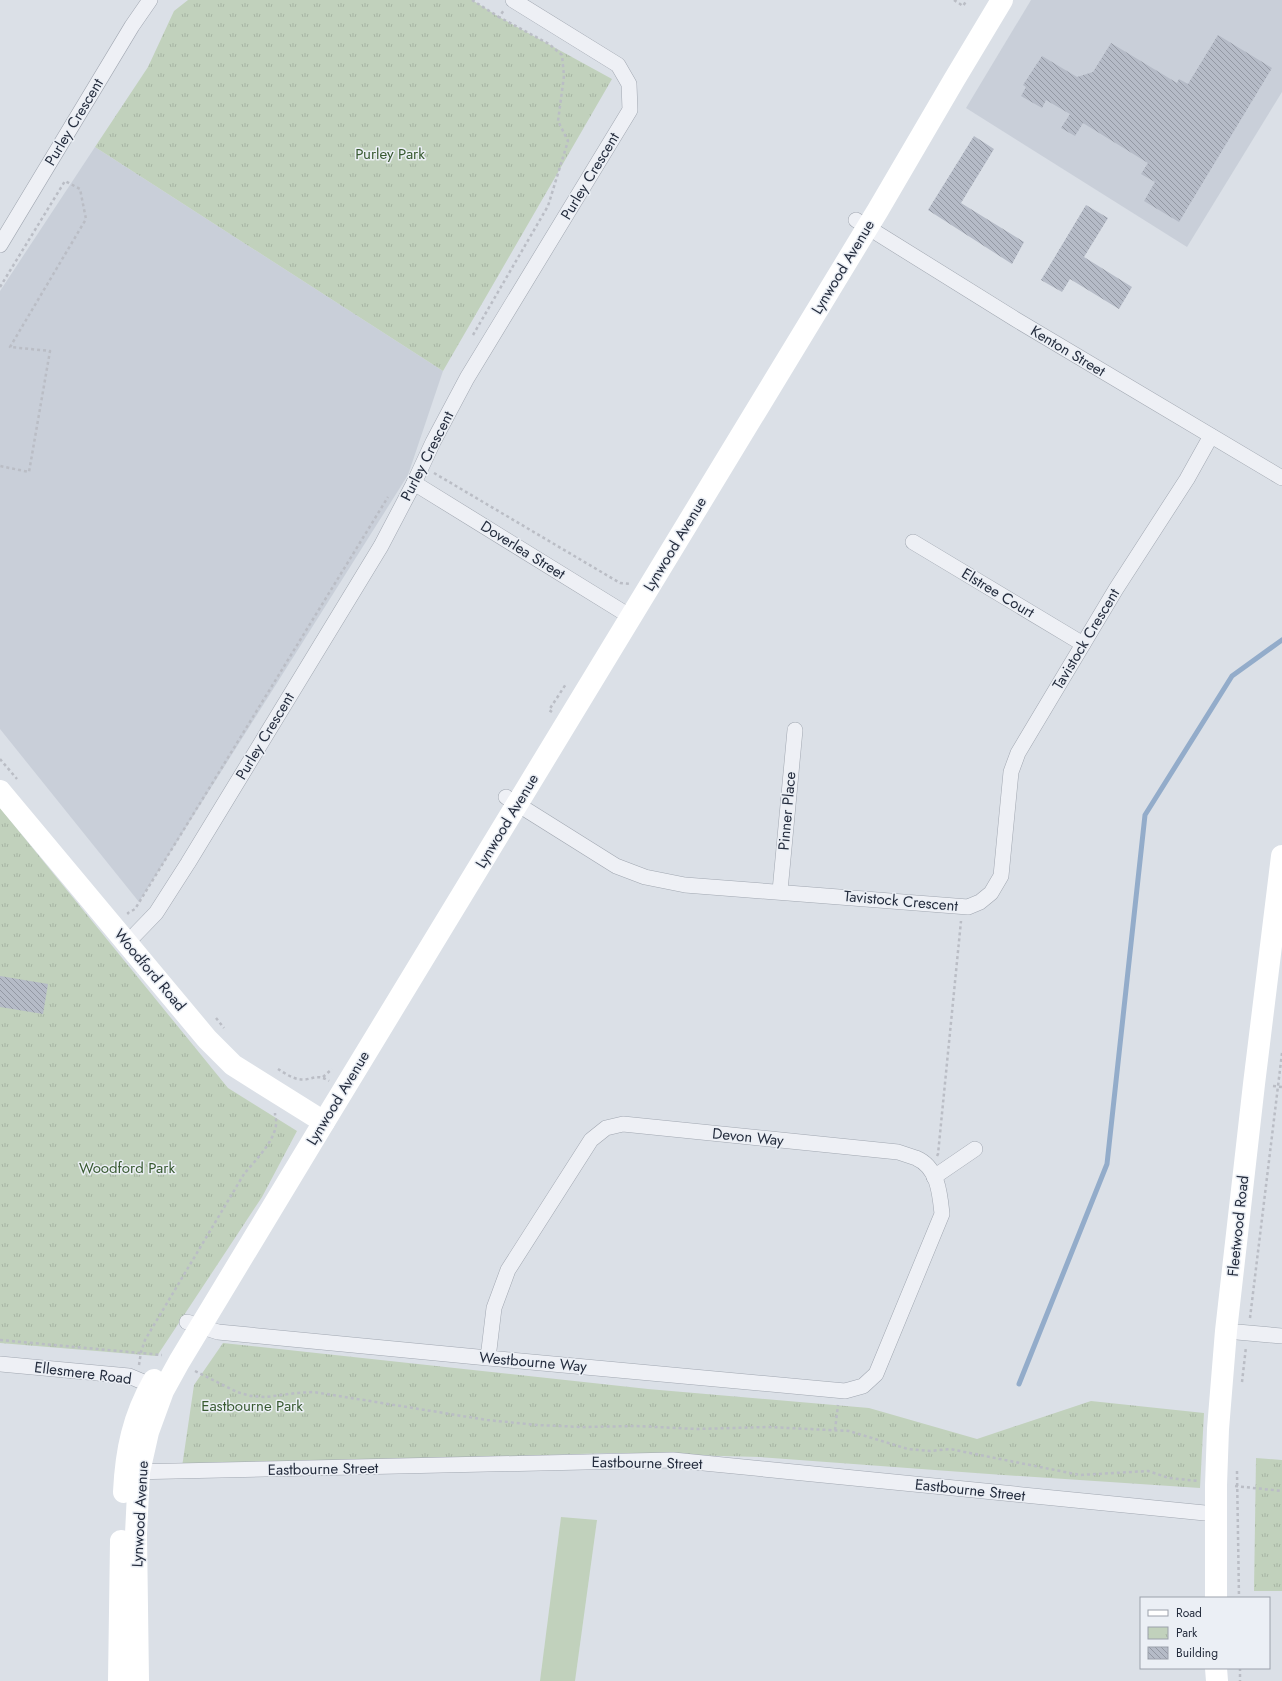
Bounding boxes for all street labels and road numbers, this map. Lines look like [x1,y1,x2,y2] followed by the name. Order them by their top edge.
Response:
[39,74,109,170] street label: Purley Crescent
[555,128,625,224] street label: Purley Crescent
[806,215,880,318] street label: Lynwood Avenue
[1027,320,1110,382] street label: Kenton Street
[395,407,459,505] street label: Purley Crescent
[638,492,712,595] street label: Lynwood Avenue
[476,515,570,585] street label: Doverlea Street
[957,563,1039,624] street label: Elstree Court
[1047,584,1125,694] street label: Tavistock Crescent
[230,688,300,784] street label: Purley Crescent
[470,769,544,872] street label: Lynwood Avenue
[773,770,801,851] street label: Pinner Place
[843,885,959,917] street label: Tavistock Crescent
[109,924,191,1016] street label: Woodford Road
[301,1046,375,1149] street label: Lynwood Avenue
[711,1122,785,1152] street label: Devon Way
[1222,1174,1254,1278] street label: Fleetwood Road
[478,1346,588,1378] street label: Westbourne Way
[33,1356,133,1390] street label: Ellesmere Road
[591,1451,703,1475] street label: Eastbourne Street
[267,1457,379,1481] street label: Eastbourne Street
[126,1460,154,1568] street label: Lynwood Avenue
[914,1473,1027,1507] street label: Eastbourne Street

